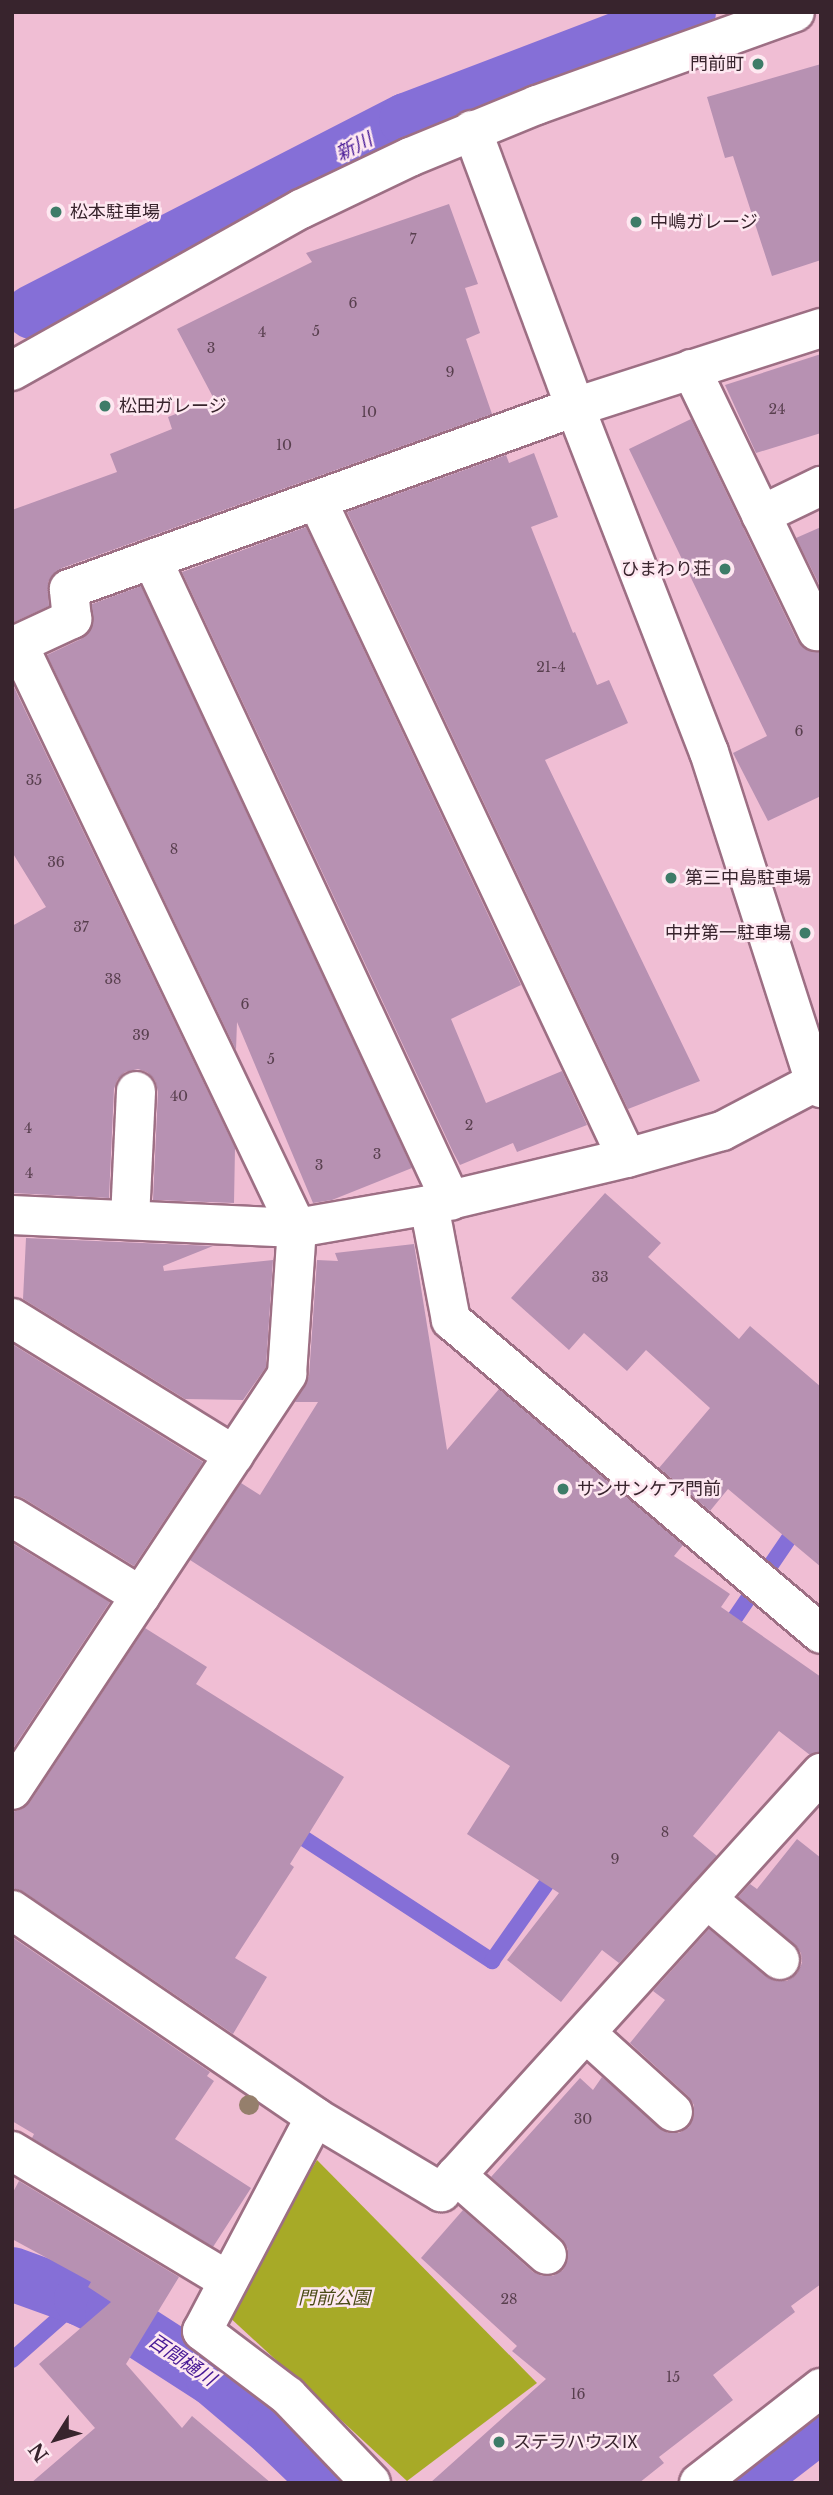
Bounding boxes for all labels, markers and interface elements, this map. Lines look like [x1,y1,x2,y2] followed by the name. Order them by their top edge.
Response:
[690,53,744,75] place label: 門前町
[750,56,766,72] marker: 門前町
[332,128,376,166] water label: 新川
[70,201,160,223] place label: 松本駐車場
[48,204,64,220] marker: 松本駐車場
[650,211,758,233] place label: 中嶋ガレージ
[628,214,644,230] marker: 中嶋ガレージ
[409,231,417,247] house number: 7
[348,295,358,311] house number: 6
[312,323,320,339] house number: 5
[258,324,266,340] house number: 4
[207,340,215,356] house number: 3
[445,364,455,380] house number: 9
[119,395,227,417] place label: 松田ガレージ
[97,398,113,414] marker: 松田ガレージ
[769,401,785,417] house number: 24
[361,404,377,420] house number: 10
[276,437,292,453] house number: 10
[621,558,711,580] place label: ひまわり荘
[717,561,733,577] marker: ひまわり荘
[536,659,566,675] house number: 21-4
[794,723,804,739] house number: 6
[26,772,42,788] house number: 35
[170,841,178,857] house number: 8
[47,854,65,870] house number: 36
[685,867,811,889] place label: 第三中島駐車場
[663,870,679,886] marker: 第三中島駐車場
[73,919,89,935] house number: 37
[665,922,791,944] place label: 中井第一駐車場
[797,925,813,941] marker: 中井第一駐車場
[104,971,122,987] house number: 38
[240,996,250,1012] house number: 6
[132,1027,150,1043] house number: 39
[267,1051,275,1067] house number: 5
[170,1088,188,1104] house number: 40
[465,1117,473,1133] house number: 2
[24,1120,32,1136] house number: 4
[373,1146,381,1162] house number: 3
[315,1157,323,1173] house number: 3
[25,1165,33,1181] house number: 4
[591,1269,609,1285] house number: 33
[577,1478,721,1500] place label: サンサンケア門前
[555,1481,571,1497] marker: サンサンケア門前
[661,1824,669,1840] house number: 8
[610,1851,620,1867] house number: 9
[574,2111,592,2127] house number: 30
[298,2287,370,2309] park label: 門前公園
[500,2291,518,2307] house number: 28
[144,2329,220,2391] water label: 百間樋川
[666,2369,680,2385] house number: 15
[570,2386,586,2402] house number: 16
[21,2404,91,2474] north arrow
[513,2431,639,2453] place label: ステラハウスⅨ
[491,2434,507,2450] marker: ステラハウスⅨ
[24,2438,53,2466] text: N

